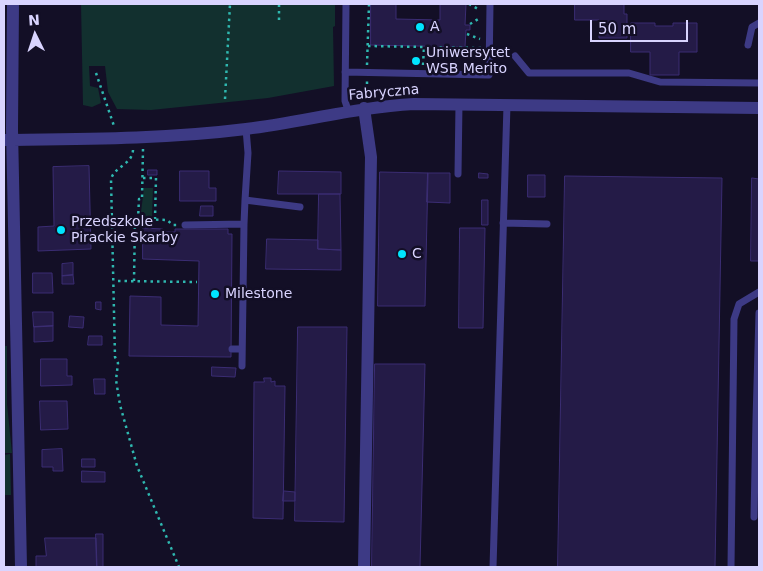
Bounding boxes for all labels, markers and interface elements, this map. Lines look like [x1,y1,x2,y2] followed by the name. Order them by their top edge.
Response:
[10,10,60,60] north arrow
[593,10,690,42] scale bar
[28,12,40,28] text: N
[430,19,440,35] place label: A
[598,20,636,38] text: 50 m
[414,21,426,33] marker: A
[426,45,510,78] place label: Uniwersytet WSB Merito
[410,55,422,67] marker: Uniwersytet WSB Merito
[348,82,420,104] street label: Fabryczna
[71,214,178,246] place label: Przedszkole Pirackie Skarby
[55,224,67,236] marker: Przedszkole Pirackie Skarby
[412,246,422,262] place label: C
[396,248,408,260] marker: C
[225,286,292,302] place label: Milestone
[209,288,221,300] marker: Milestone

